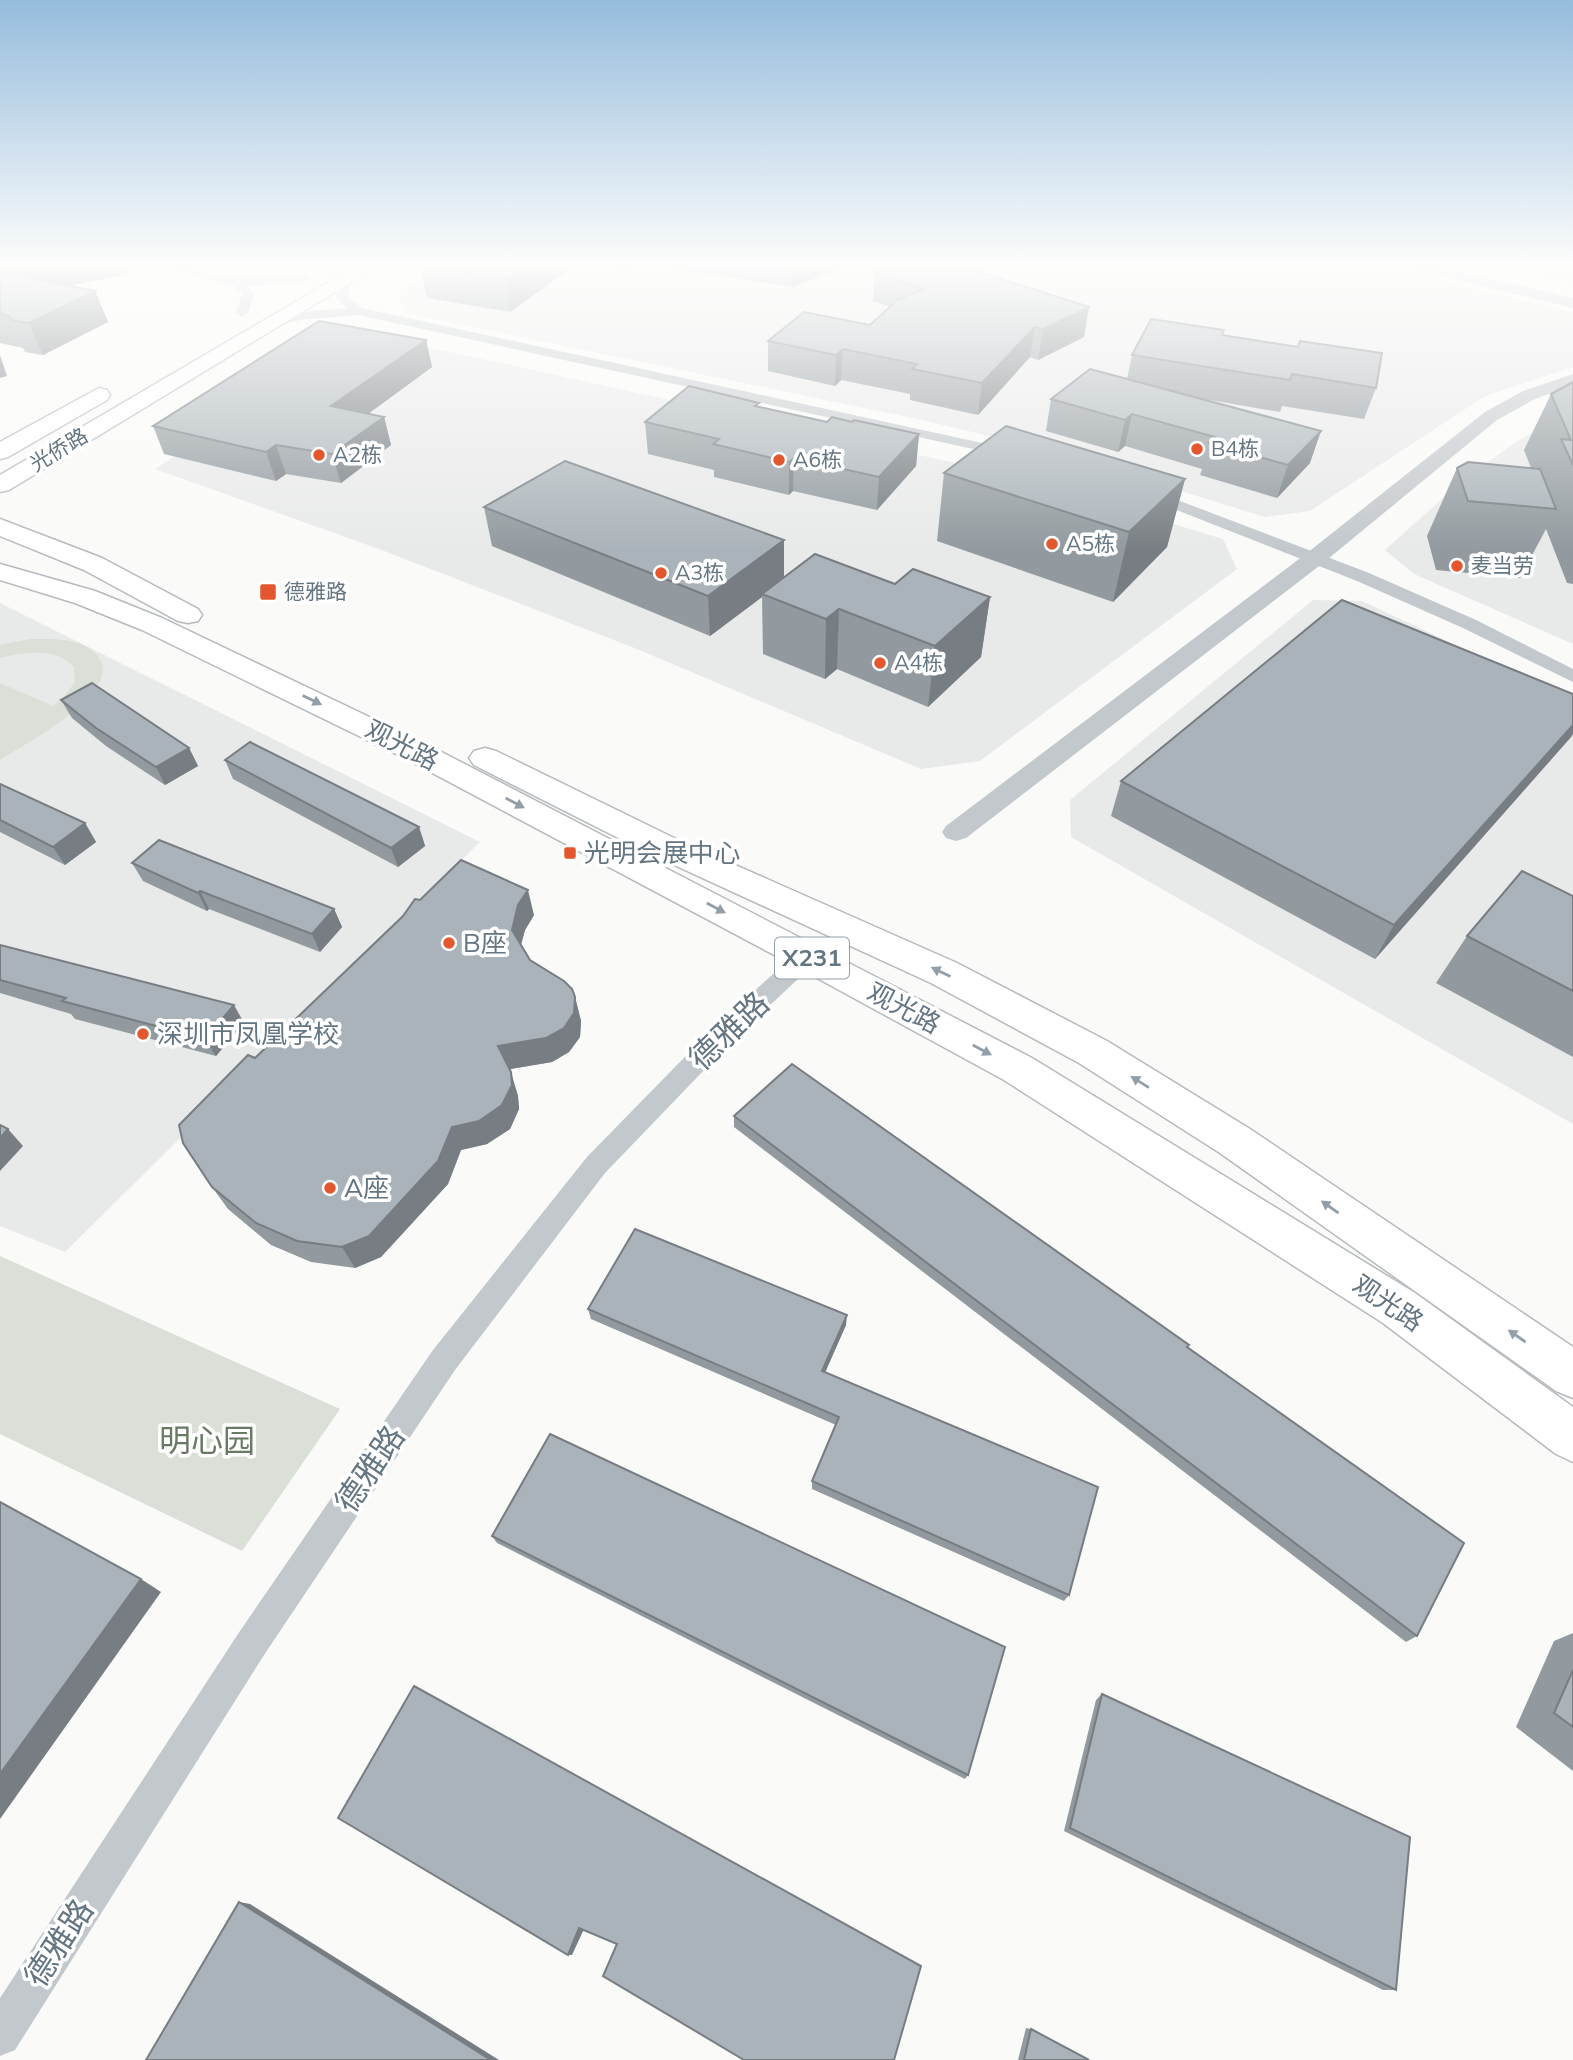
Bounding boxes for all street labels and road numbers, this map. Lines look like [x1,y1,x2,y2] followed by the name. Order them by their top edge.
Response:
[25,422,92,477] street label: 光侨路
[360,712,444,777] street label: 观光路
[775,938,849,978] road number: X231
[862,975,946,1040] street label: 观光路
[680,983,777,1078] street label: 德雅路
[1347,1267,1430,1338] street label: 观光路
[326,1417,413,1519] street label: 德雅路
[15,1891,101,1994] street label: 德雅路

